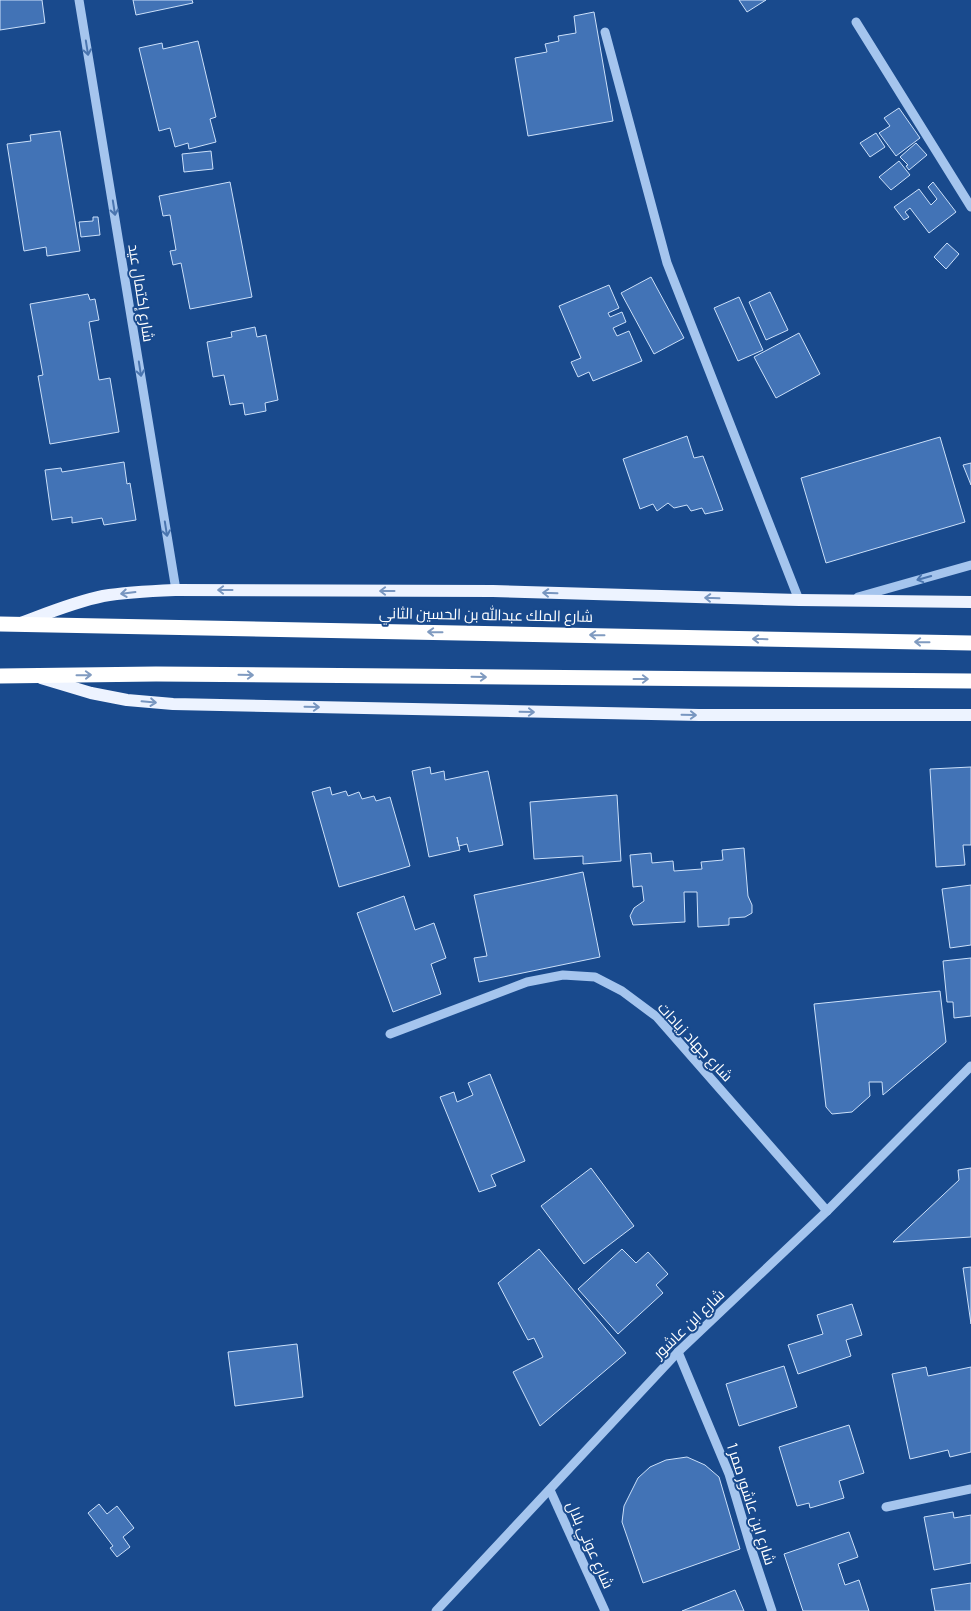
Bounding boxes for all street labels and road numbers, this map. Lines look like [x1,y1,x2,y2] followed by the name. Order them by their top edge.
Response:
[122,243,159,343] street label: شارع إكتمال عيد
[379,603,593,629] street label: شارع الملك عبدالله بن الحسين الثاني
[652,998,737,1087] street label: شارع جهاد زيادات
[648,1285,730,1365] street label: شارع ابن عاشور
[721,1440,780,1568] street label: شارع ابن عاشور ممر 1
[560,1498,618,1593] street label: شارع عوني بلال

